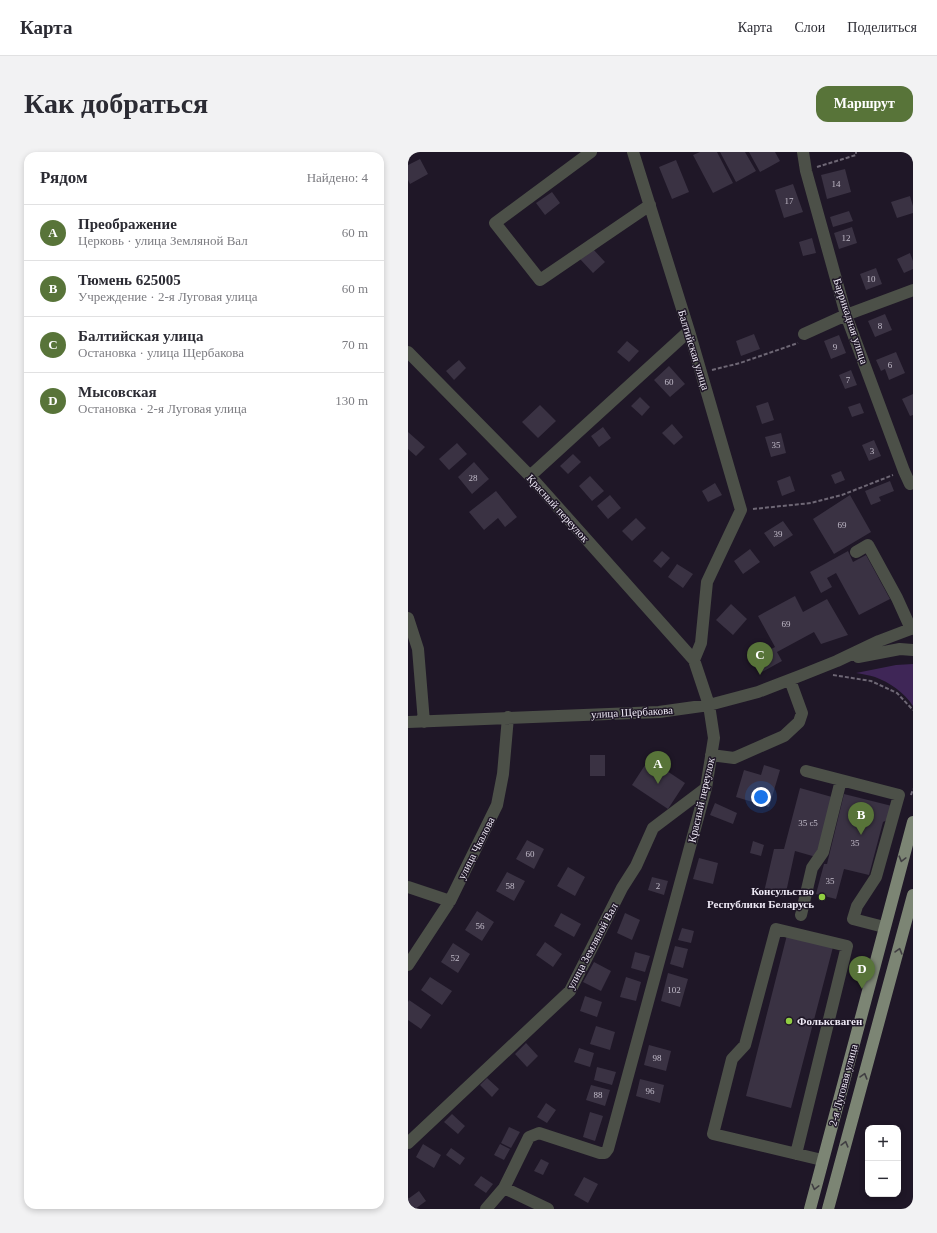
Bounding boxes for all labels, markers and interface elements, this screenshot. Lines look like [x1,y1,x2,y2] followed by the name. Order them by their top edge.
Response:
[20,17,72,38] text: Карта
[738,20,772,35] text: Карта
[794,20,825,35] text: Слои
[847,20,917,35] text: Поделиться
[816,86,913,122] button: Маршрут
[24,88,208,119] text: Как добраться
[40,168,88,187] text: Рядом
[307,170,368,185] text: Найдено: 4
[832,179,841,189] house number: 14
[785,196,794,206] house number: 17
[78,216,177,232] text: Преображение
[48,225,58,240] text: A
[342,225,368,240] text: 60 m
[78,233,248,248] text: Церковь · улица Земляной Вал
[842,233,851,243] house number: 12
[78,272,181,288] text: Тюмень 625005
[867,274,876,284] house number: 10
[831,277,871,366] street label: Баррикадная улица
[49,281,57,296] text: B
[342,281,368,296] text: 60 m
[78,289,258,304] text: Учреждение · 2-я Луговая улица
[676,308,712,392] street label: Балтийская улица
[878,321,883,331] house number: 8
[78,328,203,344] text: Балтийская улица
[48,337,58,352] text: C
[342,337,368,352] text: 70 m
[833,342,838,352] house number: 9
[78,345,244,360] text: Остановка · улица Щербакова
[888,360,893,370] house number: 6
[846,375,851,385] house number: 7
[665,377,674,387] house number: 60
[78,384,157,400] text: Мысовская
[48,393,58,408] text: D
[335,393,368,408] text: 130 m
[78,401,247,416] text: Остановка · 2-я Луговая улица
[772,440,781,450] house number: 35
[870,446,875,456] house number: 3
[525,472,592,545] street label: Красный переулок
[469,473,478,483] house number: 28
[838,520,847,530] house number: 69
[774,529,783,539] house number: 39
[782,619,791,629] house number: 69
[747,642,773,675] pin: C
[591,704,673,720] street label: улица Щербакова
[645,751,671,784] pin: A
[685,756,717,844] street label: Красный переулок
[751,787,771,807] your location
[848,802,874,835] pin: B
[455,815,497,881] street label: улица Чкалова
[798,818,818,828] house number: 35 с5
[851,838,860,848] house number: 35
[526,849,535,859] house number: 60
[898,856,907,863] one-way arrow
[826,876,835,886] house number: 35
[506,881,515,891] house number: 58
[656,881,660,891] house number: 2
[707,885,814,910] place label: Консульство Республики Беларусь
[817,892,827,902] marker: Консульство Республики Беларусь
[564,901,620,991] street label: улица Земляной Вал
[476,921,485,931] house number: 56
[894,947,902,954] one-way arrow
[451,953,460,963] house number: 52
[849,956,875,989] pin: D
[667,985,681,995] house number: 102
[797,1015,863,1027] place label: Фольксваген
[784,1016,794,1026] marker: Фольксваген
[826,1043,860,1127] street label: 2-я Луговая улица
[653,1053,662,1063] house number: 98
[859,1073,868,1080] one-way arrow
[646,1086,655,1096] house number: 96
[594,1090,603,1100] house number: 88
[865,1125,901,1197] map controls
[865,1125,901,1161] button: +
[840,1141,849,1148] one-way arrow
[865,1161,901,1197] button: −
[812,1184,820,1191] one-way arrow

